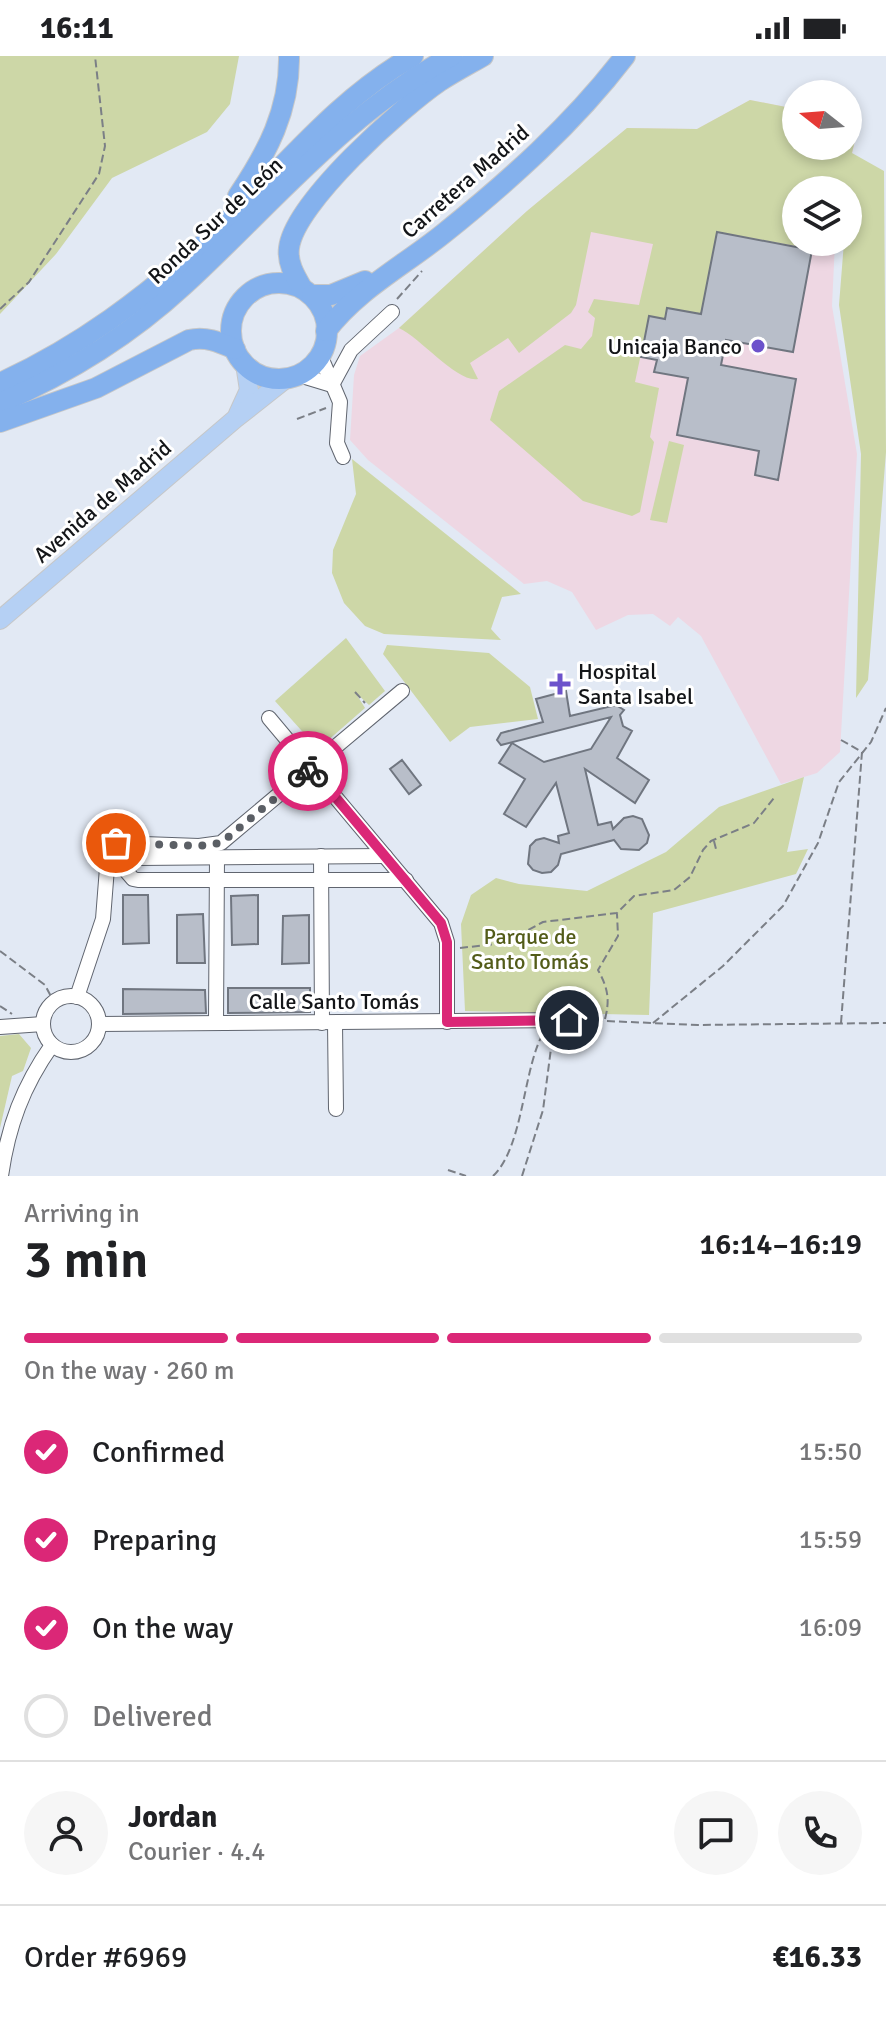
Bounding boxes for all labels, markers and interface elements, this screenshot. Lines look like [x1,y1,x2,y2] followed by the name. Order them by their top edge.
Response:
[40,10,114,47] text: 16:11
[782,80,862,160] north arrow
[782,80,862,256] map controls
[396,119,535,244] street label: Carretera Madrid
[142,151,288,290] street label: Ronda Sur de León
[782,176,862,256] button: layers
[607,333,742,360] place label: Unicaja Banco
[749,337,767,355] marker: Unicaja Banco
[28,434,177,568] street label: Avenida de Madrid
[578,658,693,710] place label: Hospital Santa Isabel
[549,673,571,695] marker: Hospital Santa Isabel
[268,731,348,811] courier
[286,749,330,793] icon: bike
[82,809,150,877] pin
[94,821,138,865] icon: bag
[471,923,589,975] park label: Parque de Santo Tomás
[535,986,603,1054] pin
[249,988,419,1015] street label: Calle Santo Tomás
[547,998,591,1042] icon: home
[24,1198,140,1230] text: Arriving in
[699,1226,862,1263] text: 16:14–16:19
[24,1228,149,1292] text: 3 min
[24,1355,234,1387] text: On the way · 260 m
[24,1430,68,1474] icon: check
[92,1434,225,1471] text: Confirmed
[799,1436,862,1468] text: 15:50
[24,1518,68,1562] icon: check
[92,1522,217,1559] text: Preparing
[799,1524,862,1556] text: 15:59
[24,1606,68,1650] icon: check
[92,1610,233,1647] text: On the way
[799,1612,862,1644] text: 16:09
[92,1698,213,1735] text: Delivered
[24,1791,108,1875] button: person
[674,1791,758,1875] button: chat
[778,1791,862,1875] button: phone
[128,1799,217,1836] text: Jordan
[128,1836,265,1868] text: Courier · 4.4
[24,1939,187,1976] text: Order #6969
[772,1939,862,1976] text: €16.33

